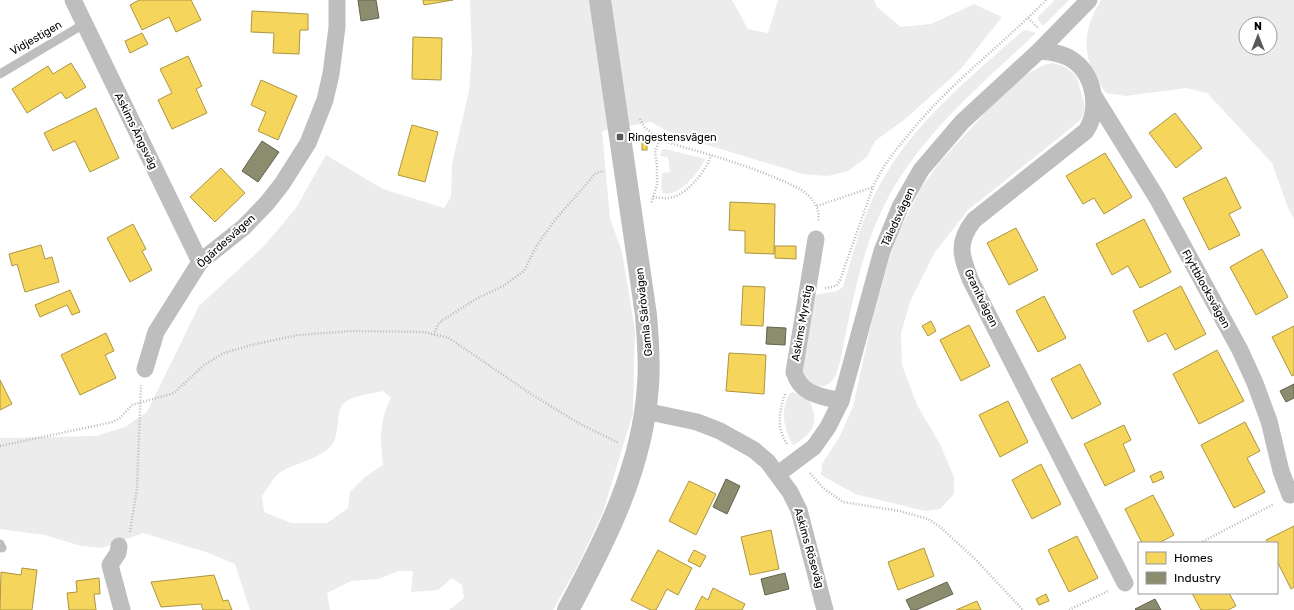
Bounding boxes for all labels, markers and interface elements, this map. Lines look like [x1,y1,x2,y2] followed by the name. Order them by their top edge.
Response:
[1238,16,1278,56] north arrow
[8,18,64,58] street label: Vidjestigen
[1254,20,1262,33] text: N
[112,91,160,171] street label: Askims Ängsväg
[628,131,717,144] place label: Ringestensvägen
[615,132,625,142] marker: Ringestensvägen
[879,185,917,249] street label: Tåledsvägen
[194,212,258,270] street label: Ögärdesvägen
[1179,247,1233,331] street label: Flyttblocksvägen
[633,267,655,357] street label: Gamla Särövägen
[961,267,1001,329] street label: Granitvägen
[789,284,815,362] street label: Askims Myrstig
[791,506,827,590] street label: Askims Röseväg
[1138,542,1278,594] legend
[1174,551,1213,565] text: Homes
[1174,571,1221,585] text: Industry

